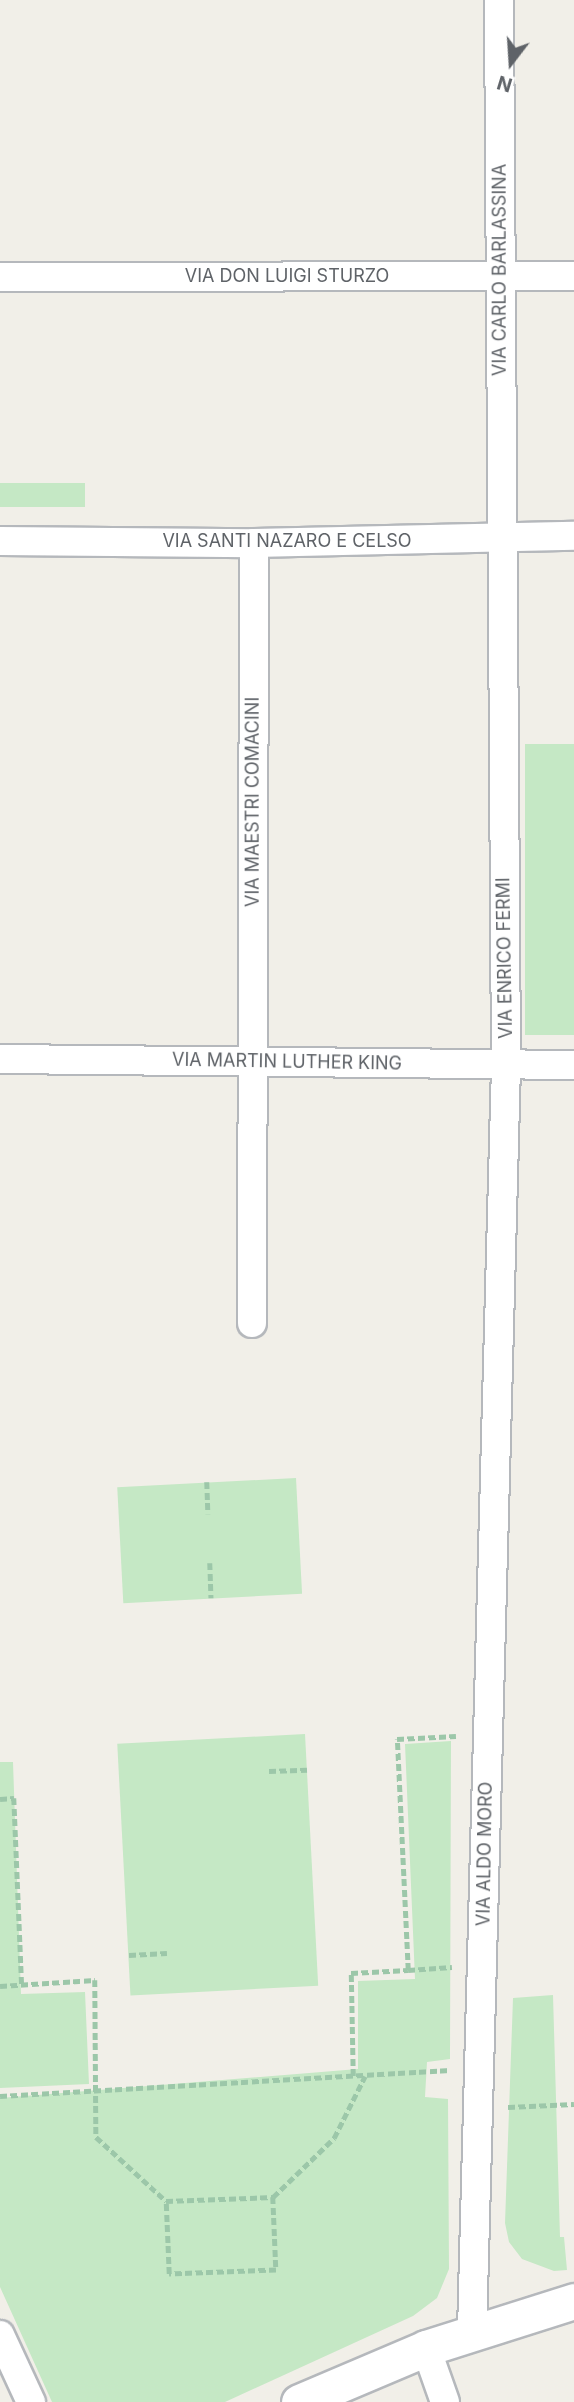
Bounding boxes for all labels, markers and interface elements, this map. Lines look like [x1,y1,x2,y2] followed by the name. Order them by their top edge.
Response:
[476,28,546,98] north arrow
[494,70,515,97] text: N
[489,164,511,376] street label: VIA CARLO BARLASSINA
[185,265,389,287] street label: VIA DON LUIGI STURZO
[162,530,412,552] street label: VIA SANTI NAZARO E CELSO
[242,697,264,907] street label: VIA MAESTRI COMACINI
[493,877,517,1039] street label: VIA ENRICO FERMI
[172,1049,402,1075] street label: VIA MARTIN LUTHER KING
[473,1782,497,1926] street label: VIA ALDO MORO

